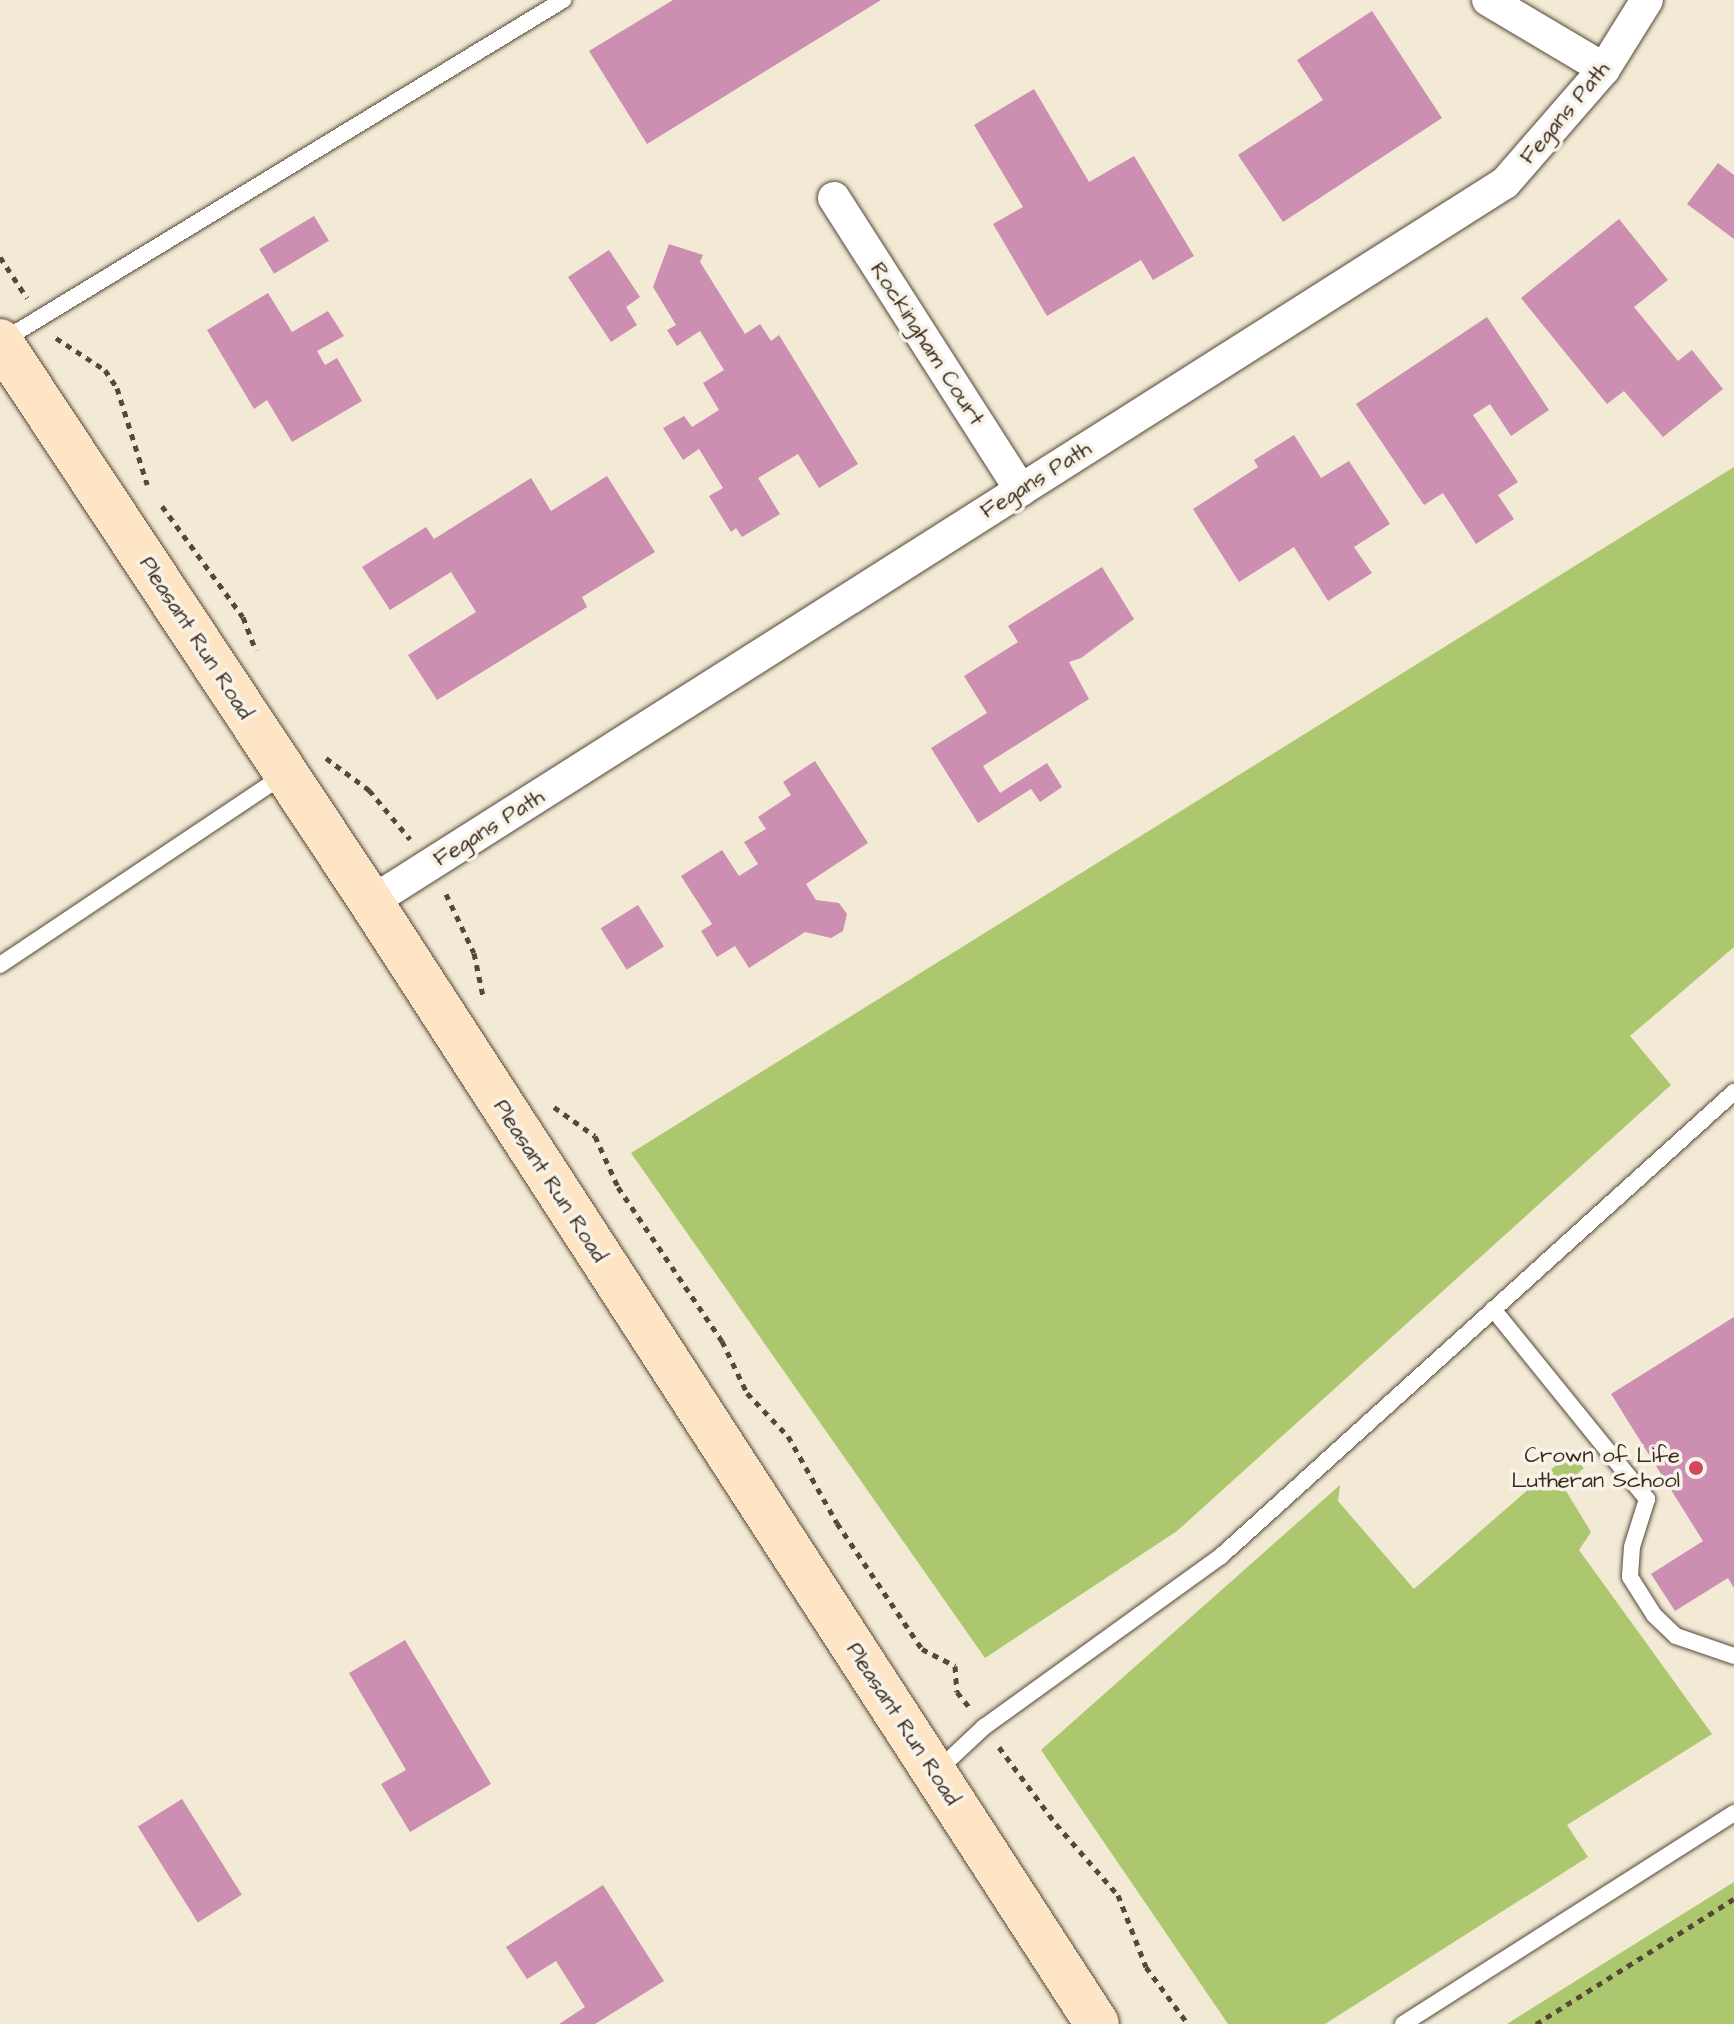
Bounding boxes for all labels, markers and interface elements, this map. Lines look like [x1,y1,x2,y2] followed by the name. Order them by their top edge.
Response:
[1515,56,1615,170] street label: Fegans Path
[864,257,990,431] street label: Rockingham Court
[976,436,1096,524] street label: Fegans Path
[134,552,258,724] street label: Pleasant Run Road
[429,784,549,872] street label: Fegans Path
[488,1095,612,1267] street label: Pleasant Run Road
[1512,1442,1680,1494] place label: Crown of Life Lutheran School
[1687,1459,1705,1477] marker: Crown of Life Lutheran School
[841,1638,965,1810] street label: Pleasant Run Road

